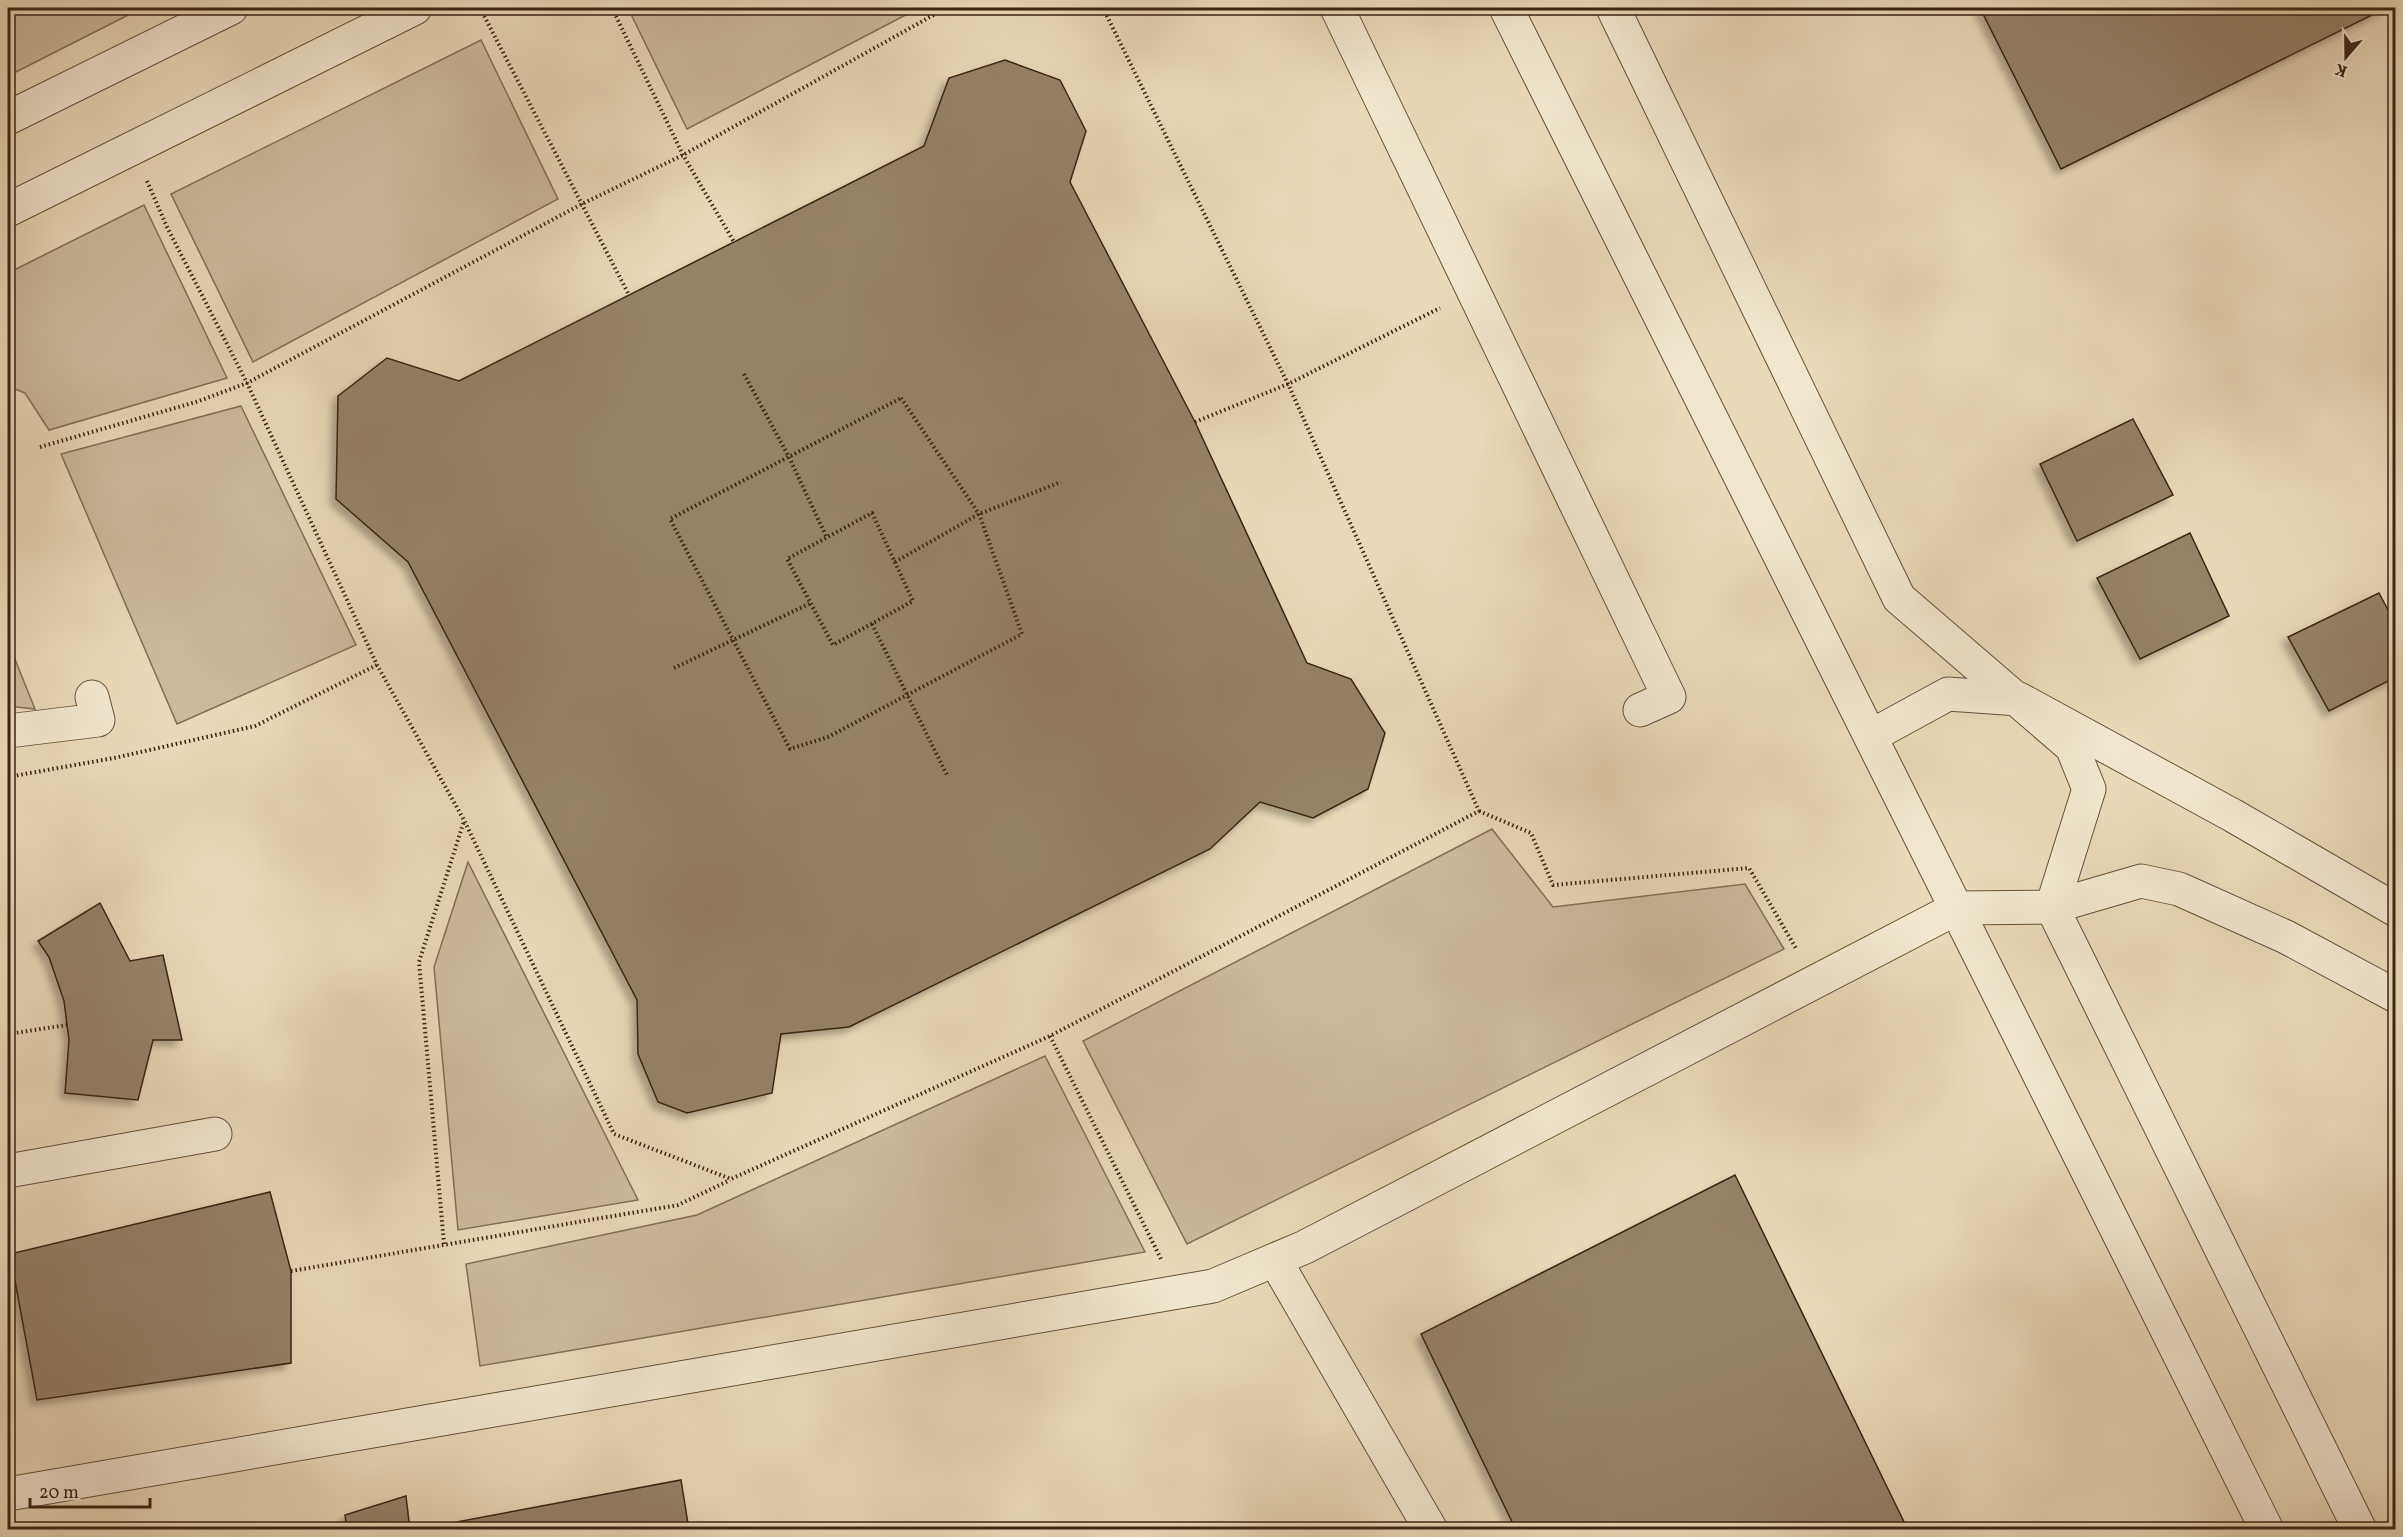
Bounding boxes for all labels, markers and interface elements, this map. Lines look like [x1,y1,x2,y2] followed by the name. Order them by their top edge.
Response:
[2316,27,2376,87] north arrow
[2332,57,2351,82] text: K
[30,1471,150,1509] scale bar
[39,1481,79,1506] text: 20 m

